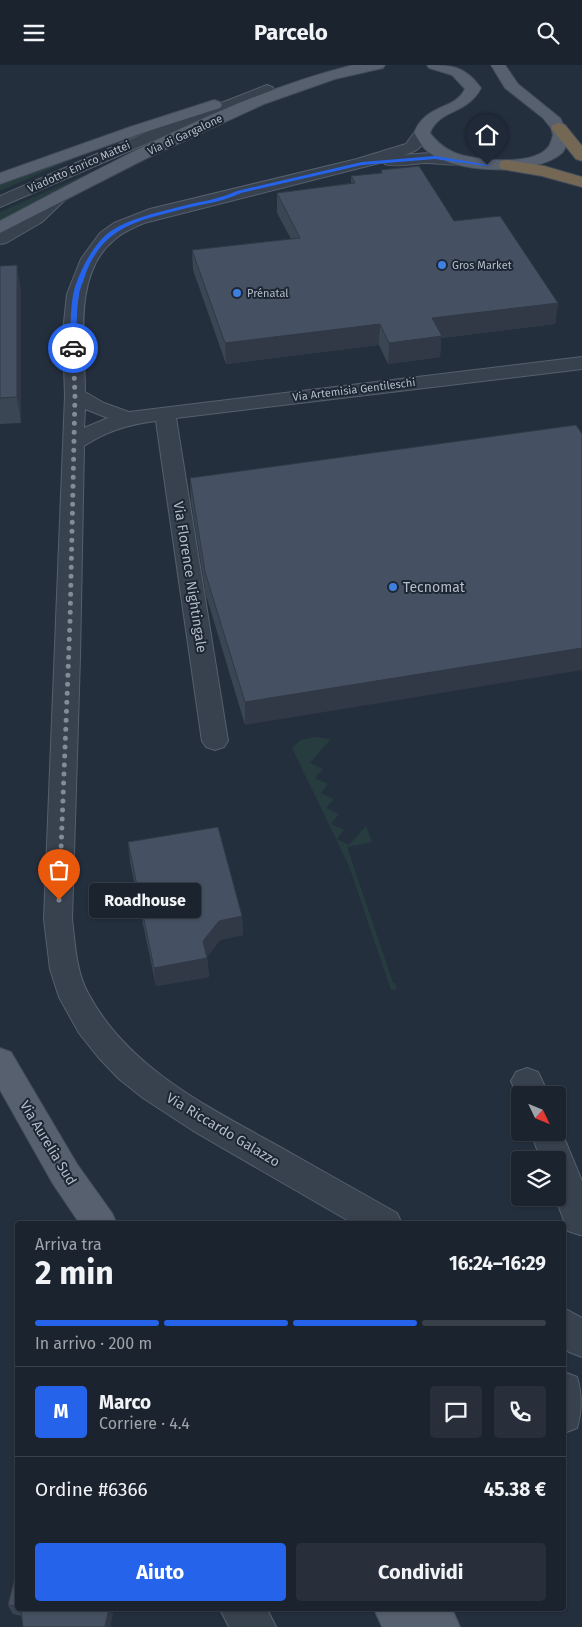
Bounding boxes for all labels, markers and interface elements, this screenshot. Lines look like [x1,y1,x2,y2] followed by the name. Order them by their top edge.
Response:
[20,19,48,47] icon: menu
[254,19,328,46] text: Parcelo
[534,19,562,47] icon: search
[145,112,225,158] street label: Via di Gargalone
[466,114,508,165] pin
[473,121,501,149] icon: home
[26,139,132,195] street label: Viadotto Enrico Mattei
[436,259,448,271] marker: Gros Market
[452,259,512,272] place label: Gros Market
[231,287,243,299] marker: Prénatal
[247,287,289,300] place label: Prénatal
[48,323,98,373] courier
[59,334,87,362] icon: car
[292,376,416,404] street label: Via Artemisia Gentileschi
[170,500,210,654] street label: Via Florence Nightingale
[403,579,466,596] place label: Tecnomat
[387,581,399,593] marker: Tecnomat
[38,849,80,900] pin
[45,856,73,884] icon: bag
[89,883,202,917] callout: Roadhouse
[104,891,186,910] text: Roadhouse
[511,1086,566,1141] north arrow
[511,1086,566,1206] map controls
[163,1089,283,1171] street label: Via Riccardo Galazzo
[16,1098,80,1188] street label: Via Aurelia Sud
[511,1151,566,1206] button: layers
[35,1235,102,1254] text: Arriva tra
[449,1252,546,1275] text: 16:24–16:29
[35,1254,114,1292] text: 2 min
[35,1334,152,1353] text: In arrivo · 200 m
[430,1386,482,1438] button: chat
[494,1386,546,1438] button: phone
[99,1391,151,1414] text: Marco
[54,1400,68,1423] text: M
[99,1414,190,1433] text: Corriere · 4.4
[35,1478,148,1501] text: Ordine #6366
[484,1478,546,1501] text: 45.38 €
[35,1543,286,1601] button: Aiuto
[296,1543,546,1601] button: Condividi

